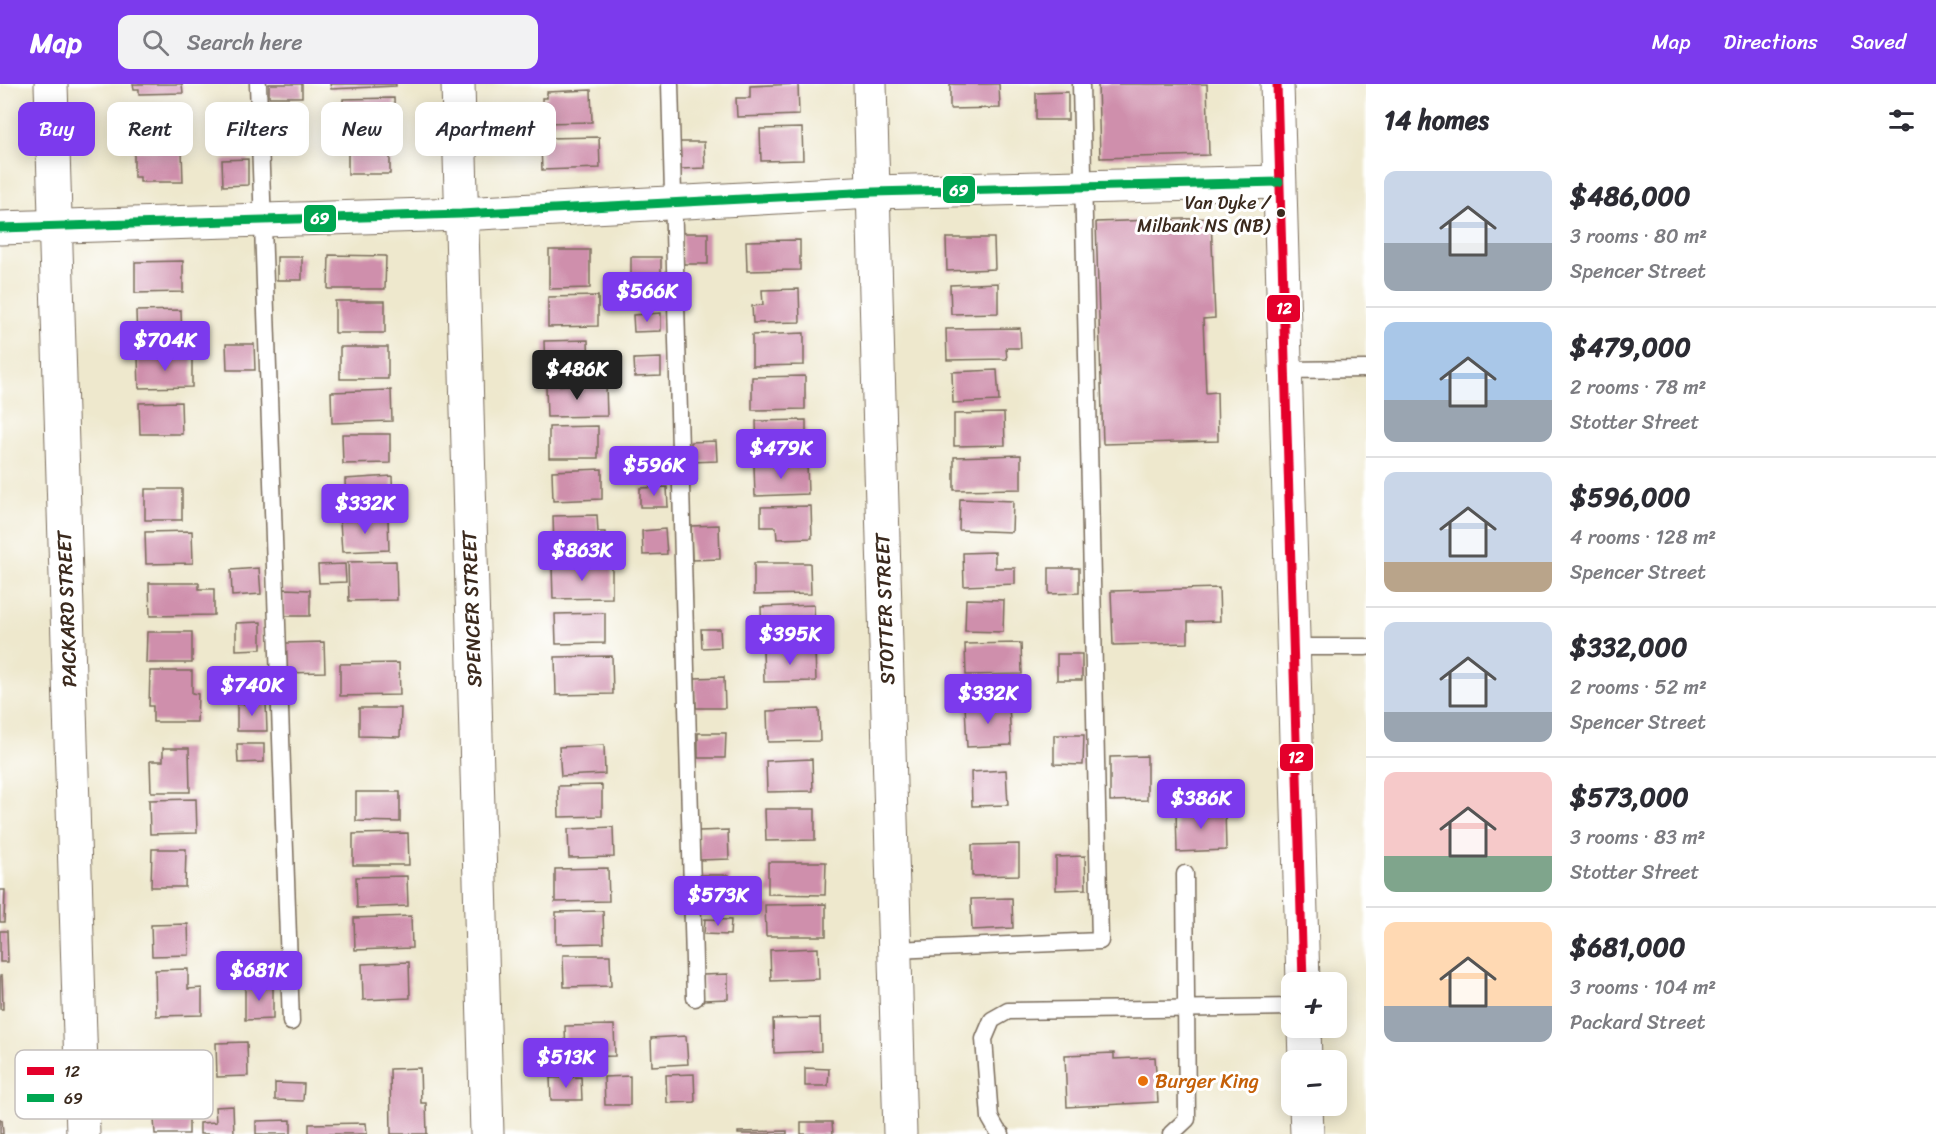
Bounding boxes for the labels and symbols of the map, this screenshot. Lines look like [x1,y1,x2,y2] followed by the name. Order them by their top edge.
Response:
[942,175,976,204] line badge: 69
[949,176,969,205] text: 69
[1137,187,1272,242] place label: Van Dyke / Milbank NS (NB)
[303,204,337,233] line badge: 69
[310,204,330,233] text: 69
[1275,207,1287,219] marker: Van Dyke / Milbank NS (NB)
[605,272,689,323] pin: $566K
[1266,294,1301,323] line badge: 12
[1276,294,1293,323] text: 12
[123,321,207,372] pin: $704K
[535,350,619,401] pin: $486K
[739,429,823,480] pin: $479K
[612,446,696,497] pin: $596K
[323,484,407,535] pin: $332K
[47,529,87,688] street label: PACKARD STREET
[452,529,492,688] street label: SPENCER STREET
[540,531,624,582] pin: $863K
[865,532,905,685] street label: STOTTER STREET
[748,615,832,666] pin: $395K
[210,666,294,717] pin: $740K
[946,674,1030,725] pin: $332K
[1279,743,1314,772] line badge: 12
[1288,743,1305,772] text: 12
[1159,779,1243,830] pin: $386K
[676,876,760,927] pin: $573K
[217,951,301,1002] pin: $681K
[524,1038,608,1089] pin: $513K
[15,1050,213,1119] legend
[64,1057,80,1086] text: 12
[1155,1064,1259,1099] place label: Burger King
[1136,1074,1150,1088] marker: Burger King
[64,1084,83,1113] text: 69

